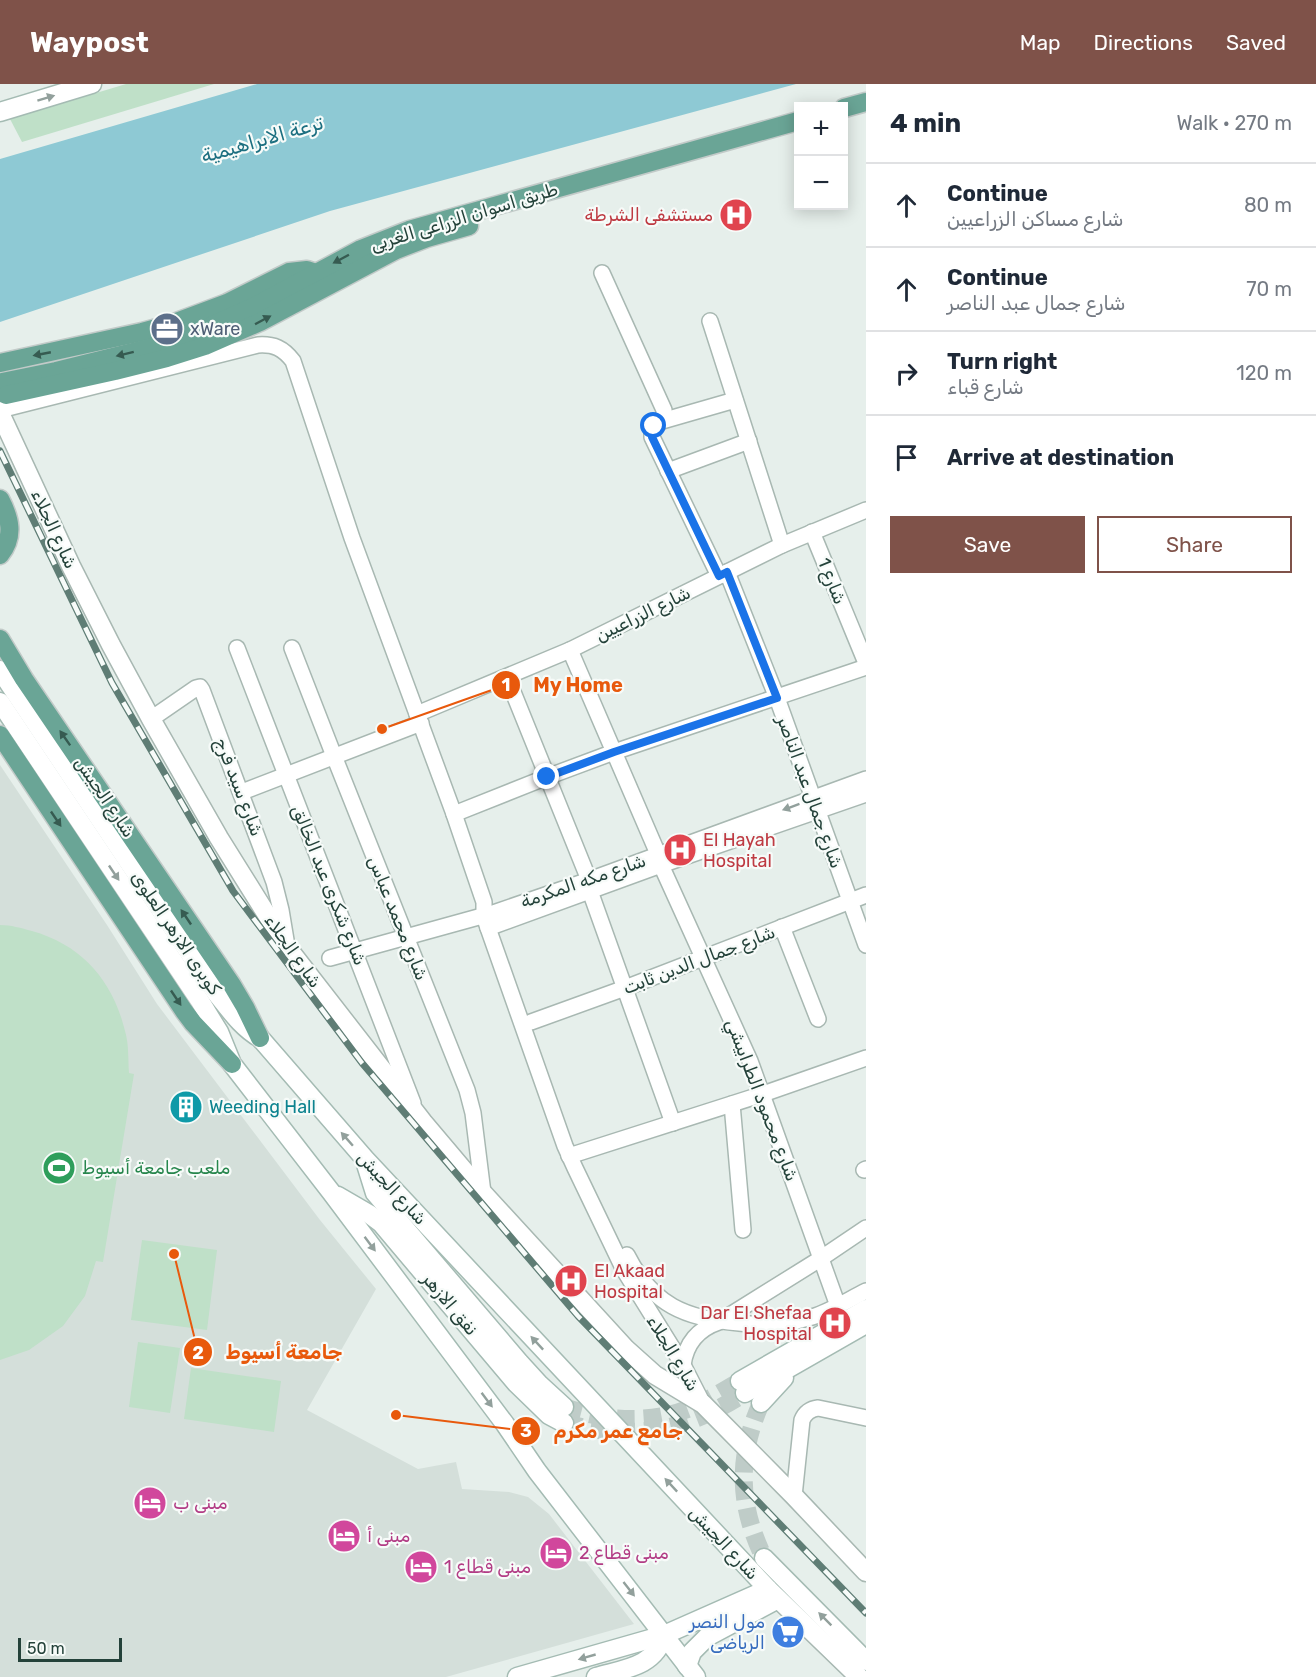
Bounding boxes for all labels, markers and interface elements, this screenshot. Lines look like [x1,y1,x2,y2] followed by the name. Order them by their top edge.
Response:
[30,26,149,59] text: Waypost
[1020,30,1061,55] text: Map
[1094,30,1193,55] text: Directions
[1226,30,1286,55] text: Saved
[37,93,55,102] one-way arrow
[794,102,848,210] map controls
[794,102,848,156] button: +
[890,108,961,139] text: 4 min
[198,110,326,168] water label: ترعة الابراهيمية
[1177,111,1292,135] text: Walk · 270 m
[794,156,848,210] button: −
[367,178,561,256] street label: طريق اسوان الزراعى الغربى
[947,180,1048,207] text: Continue
[890,189,923,222] icon: ahead
[1244,193,1292,217] text: 80 m
[718,197,754,233] hospital icon: مستشفى الشرطة
[585,204,713,226] place label: مستشفى الشرطة
[947,207,1123,231] text: شارع مساكن الزراعيين
[332,254,349,264] one-way arrow
[947,264,1048,291] text: Continue
[890,273,923,306] icon: ahead
[1246,277,1292,301] text: 70 m
[947,291,1126,315] text: شارع جمال عبد الناصر
[149,311,185,347] office icon: xWare
[254,315,271,325] one-way arrow
[190,318,240,340] place label: xWare
[947,348,1057,375] text: Turn right
[32,350,51,359] one-way arrow
[116,350,134,359] one-way arrow
[890,357,923,390] icon: right
[1236,361,1292,385] text: 120 m
[947,375,1024,399] text: شارع قباء
[640,412,666,438] route start
[890,441,923,474] icon: arrive
[947,444,1174,471] text: Arrive at destination
[25,486,82,573] street label: شارع الجلاء
[890,516,1085,573] button: Save
[1097,516,1292,573] button: Share
[812,555,851,608] street label: شارع 1
[592,582,695,647] street label: شارع الزراعيين
[491,666,635,704] callout: My Home
[533,673,623,697] text: My Home
[502,674,510,696] text: 1
[771,712,848,872] street label: شارع جمال عبد الناصر
[60,730,71,746] one-way arrow
[209,735,268,840] street label: شارع سيد فرج
[69,752,140,842] street label: شارع الجيش
[533,763,559,789] route end
[286,802,371,969] street label: شارع شكرى عبد الخالق
[782,802,800,812] one-way arrow
[50,811,61,827] one-way arrow
[703,829,776,872] place label: El Hayah Hospital
[662,832,698,868] hospital icon: El Hayah Hospital
[517,849,649,914] street label: شارع مكه المكرمة
[362,853,433,984] street label: شارع محمد عباس
[108,865,119,881] one-way arrow
[126,867,226,999] street label: كوبرى الازهر العلوى
[181,909,192,925] one-way arrow
[259,910,326,993] street label: شارع الجلاء
[620,921,779,1000] street label: شارع جمال الدين ثابت
[170,990,182,1006] one-way arrow
[719,1016,803,1185] street label: شارع محمود الطرابيشي
[168,1089,204,1125] building icon: Weeding Hall
[209,1096,316,1118] place label: Weeding Hall
[341,1132,354,1147] one-way arrow
[352,1147,432,1230] street label: شارع الجيش
[41,1150,77,1186] sports icon: ملعب جامعة أسيوط
[82,1157,230,1179] place label: ملعب جامعة أسيوط
[364,1235,376,1251] one-way arrow
[594,1260,665,1303] place label: El Akaad Hospital
[553,1263,589,1299] hospital icon: El Akaad Hospital
[417,1267,483,1340] street label: نفق الازهر
[700,1302,812,1345] place label: Dar El Shefaa Hospital
[817,1305,853,1341] hospital icon: Dar El Shefaa Hospital
[641,1311,704,1396] street label: شارع الجلاء
[183,1333,354,1371] callout: جامعة أسيوط
[531,1336,544,1351] one-way arrow
[226,1340,342,1364] text: جامعة أسيوط
[192,1342,204,1364] text: 2
[481,1391,493,1407] one-way arrow
[511,1412,695,1450] callout: جامع عمر مكرم
[553,1419,683,1446] text: جامع عمر مكرم
[520,1420,532,1442] text: 3
[664,1479,678,1493] one-way arrow
[132,1485,168,1521] hotel icon: مبنى ب
[173,1492,228,1514] place label: مبنى ب
[684,1502,764,1585] street label: شارع الجيش
[326,1518,362,1554] hotel icon: مبنى أ
[367,1525,410,1547] place label: مبنى أ
[538,1535,574,1571] hotel icon: مبنى قطاع 2
[579,1542,669,1565] place label: مبنى قطاع 2
[403,1549,439,1585] hotel icon: مبنى قطاع 1
[444,1556,531,1579] place label: مبنى قطاع 1
[622,1582,634,1597] one-way arrow
[688,1611,765,1654] place label: مول النصر الرياضى
[818,1613,832,1627] one-way arrow
[770,1614,806,1650] supermarket icon: مول النصر الرياضى
[18,1635,122,1662] scale bar
[27,1639,65,1658] text: 50 m
[578,1653,596,1662] one-way arrow

